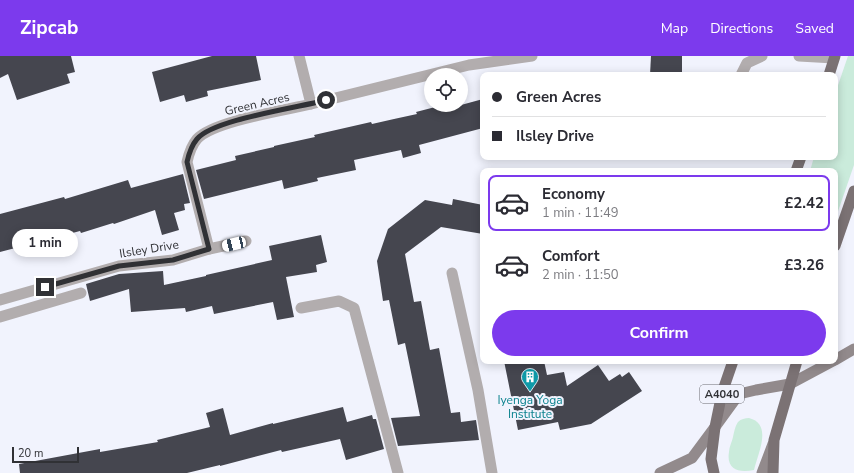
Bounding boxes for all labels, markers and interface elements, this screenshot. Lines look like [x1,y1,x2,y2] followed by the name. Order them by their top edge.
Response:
[20,15,78,41] text: Zipcab
[661,19,688,38] text: Map
[710,19,773,38] text: Directions
[795,19,834,38] text: Saved
[424,68,468,112] map controls
[424,68,468,112] button: locate
[516,87,601,107] text: Green Acres
[223,89,291,119] street label: Green Acres
[317,91,335,109] route start
[516,126,594,146] text: Ilsley Drive
[542,184,605,204] text: Economy
[494,185,530,221] icon: car
[784,193,824,213] text: £2.42
[542,204,618,222] text: 1 min · 11:49
[12,229,78,257] callout: 1 min
[28,234,62,252] text: 1 min
[221,235,247,253] car
[118,236,180,262] street label: Ilsley Drive
[542,246,599,266] text: Comfort
[494,247,530,283] icon: car
[784,255,824,275] text: £3.26
[542,266,618,284] text: 2 min · 11:50
[36,278,54,296] route end
[492,310,826,356] button: Confirm
[520,367,540,392] building icon: Iyenga Yoga Institute
[700,385,744,403] road number: A4040
[497,392,563,422] place label: Iyenga Yoga Institute
[12,445,79,464] scale bar
[18,446,43,461] text: 20 m

